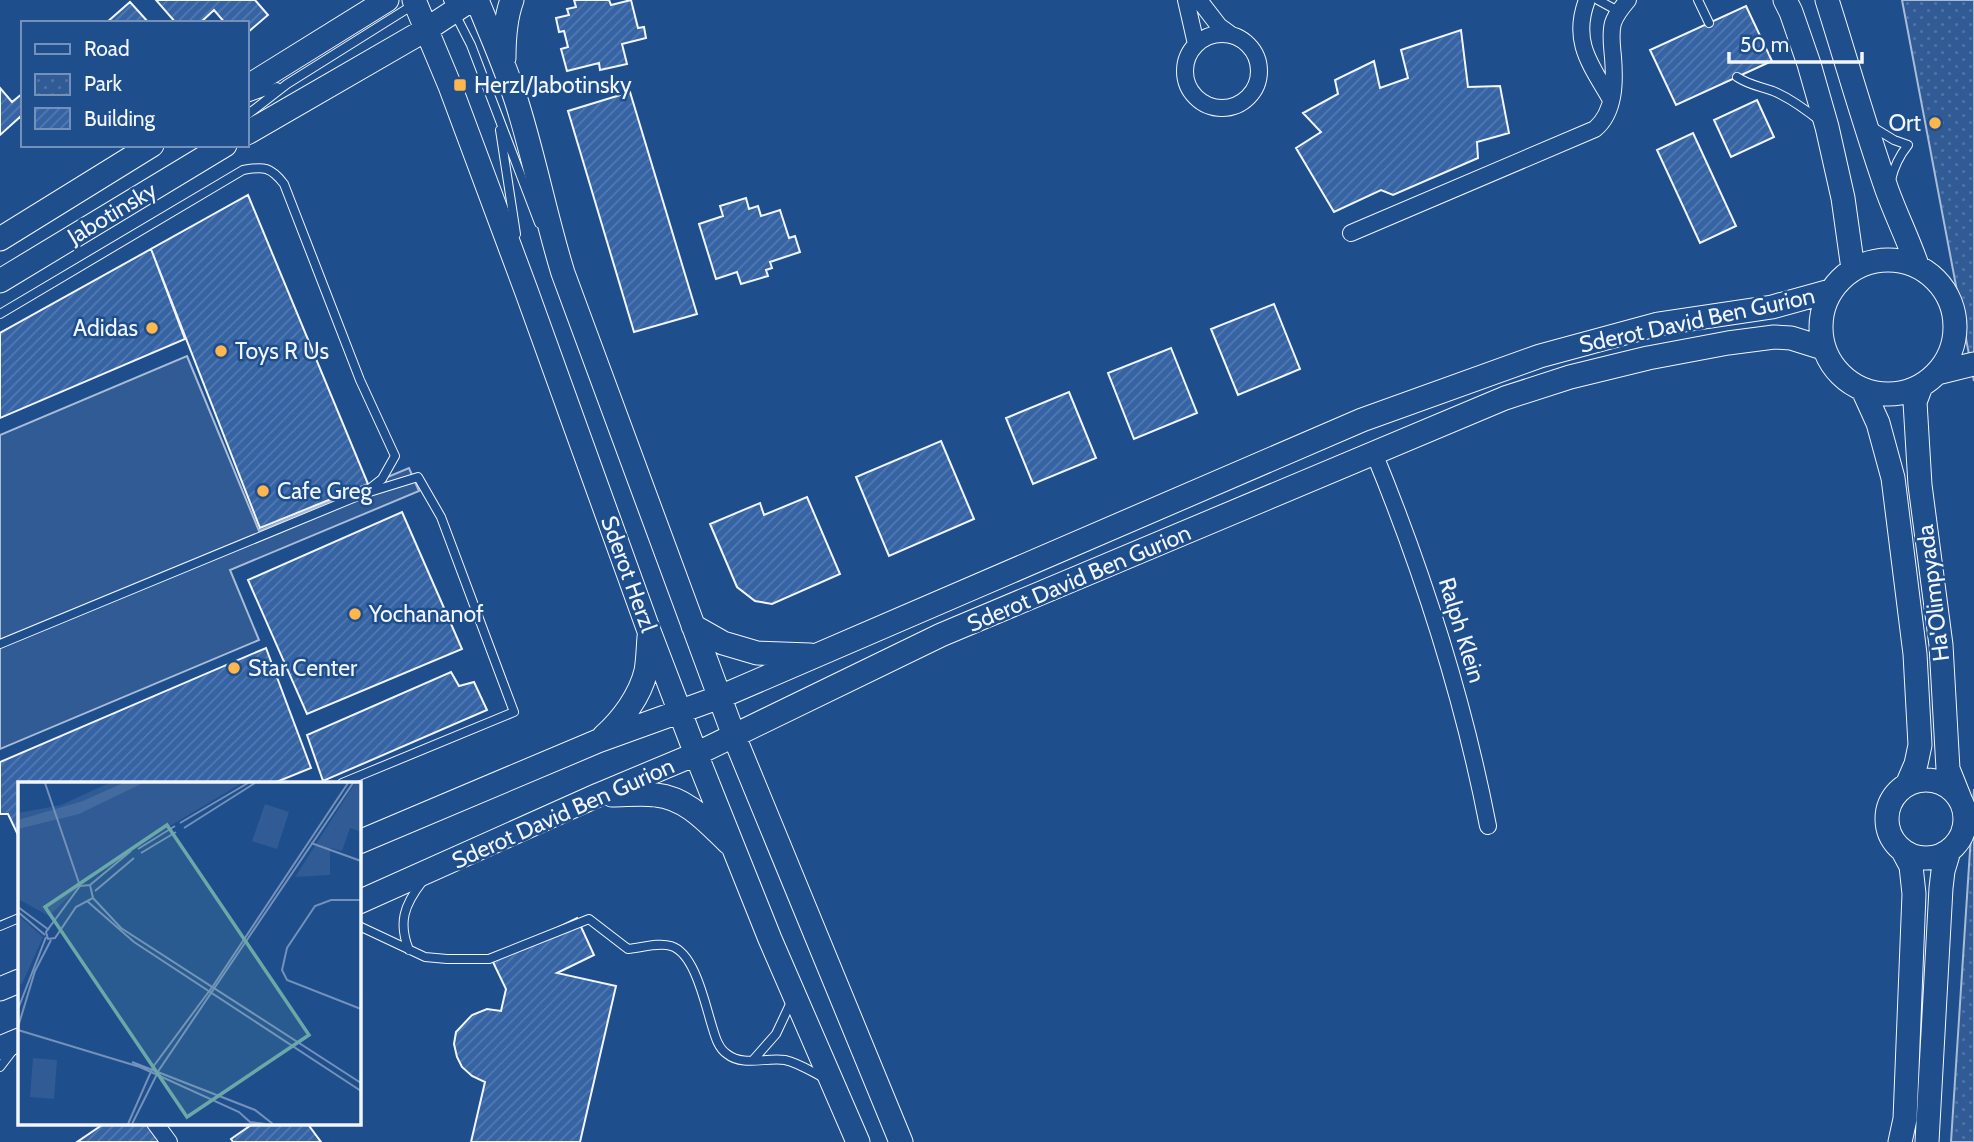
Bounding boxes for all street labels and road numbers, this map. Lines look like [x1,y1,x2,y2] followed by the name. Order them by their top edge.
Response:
[62,175,162,251] street label: Jabotinsky
[1577,281,1817,359] street label: Sderot David Ben Gurion
[595,512,663,636] street label: Sderot Herzl
[963,518,1195,638] street label: Sderot David Ben Gurion
[1911,523,1955,663] street label: Ha'Olimpyada
[1433,574,1491,686] street label: Ralph Klein
[448,751,678,875] street label: Sderot David Ben Gurion

